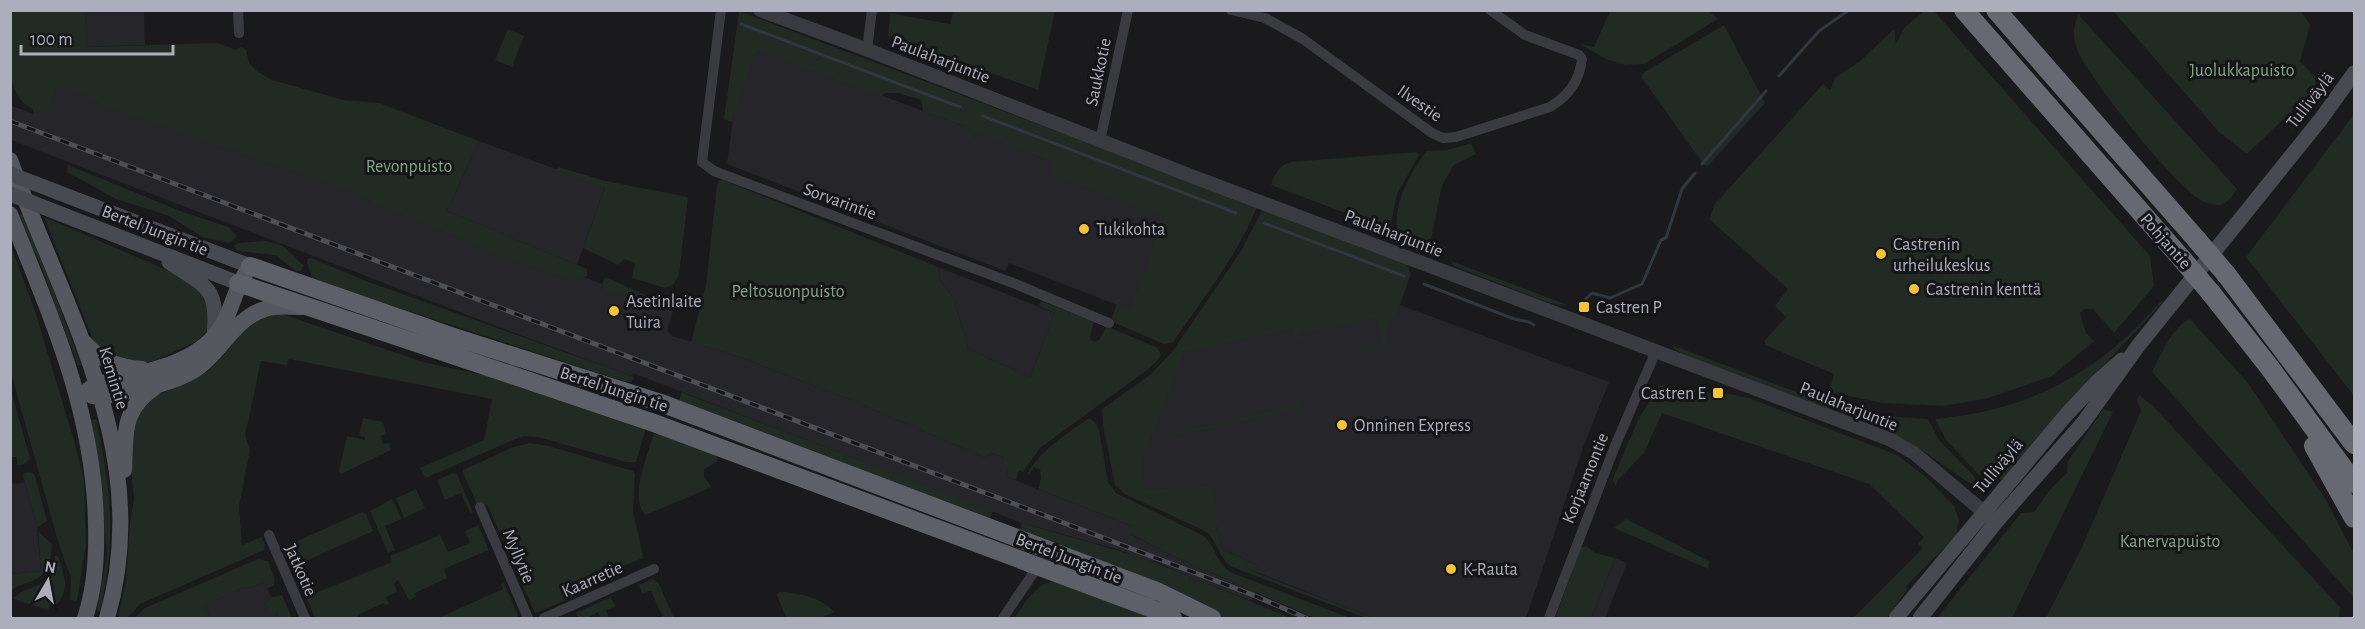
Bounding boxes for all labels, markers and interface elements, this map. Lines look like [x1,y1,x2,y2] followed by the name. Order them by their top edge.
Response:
[21,18,172,56] scale bar
[30,31,73,49] text: 100 m
[889,33,992,87] street label: Paulaharjuntie
[1083,37,1115,108] street label: Saukkotie
[2189,62,2295,80] park label: Juolukkapuisto
[2283,69,2338,132] street label: Tulliväylä
[1394,82,1445,126] street label: Ilvestie
[366,158,452,176] park label: Revonpuisto
[801,180,879,223] street label: Sorvarintie
[99,202,210,259] street label: Bertel Jungin tie
[1342,207,1445,261] street label: Paulaharjuntie
[2136,210,2194,273] street label: Pohjantie
[1096,221,1165,239] place label: Tukikohta
[1077,222,1091,236] marker: Tukikohta
[1893,236,1990,275] place label: Castrenin urheilukeskus
[1874,247,1888,261] marker: Castrenin urheilukeskus
[1926,281,2041,299] place label: Castrenin kenttä
[1907,282,1921,296] marker: Castrenin kenttä
[731,283,845,301] park label: Peltosuonpuisto
[626,293,702,332] place label: Asetinlaite Tuira
[1596,299,1662,317] place label: Castren P
[1577,300,1591,314] marker: Castren P
[607,304,621,318] marker: Asetinlaite Tuira
[95,345,131,412] street label: Kemintie
[558,364,670,416] street label: Bertel Jungin tie
[1797,379,1900,435] street label: Paulaharjuntie
[1641,385,1706,403] place label: Castren E
[1711,386,1725,400] marker: Castren E
[1354,417,1471,435] place label: Onninen Express
[1335,418,1349,432] marker: Onninen Express
[1560,431,1612,526] street label: Korjaamontie
[1971,436,2027,498] street label: Tulliväylä
[499,527,537,586] street label: Myllytie
[1013,530,1124,587] street label: Bertel Jungin tie
[2120,533,2221,551] park label: Kanervapuisto
[281,542,319,599] street label: Jatkotie
[18,551,78,611] north arrow
[44,558,57,576] text: N
[559,559,625,601] street label: Kaarretie
[1463,561,1518,579] place label: K-Rauta
[1444,562,1458,576] marker: K-Rauta

